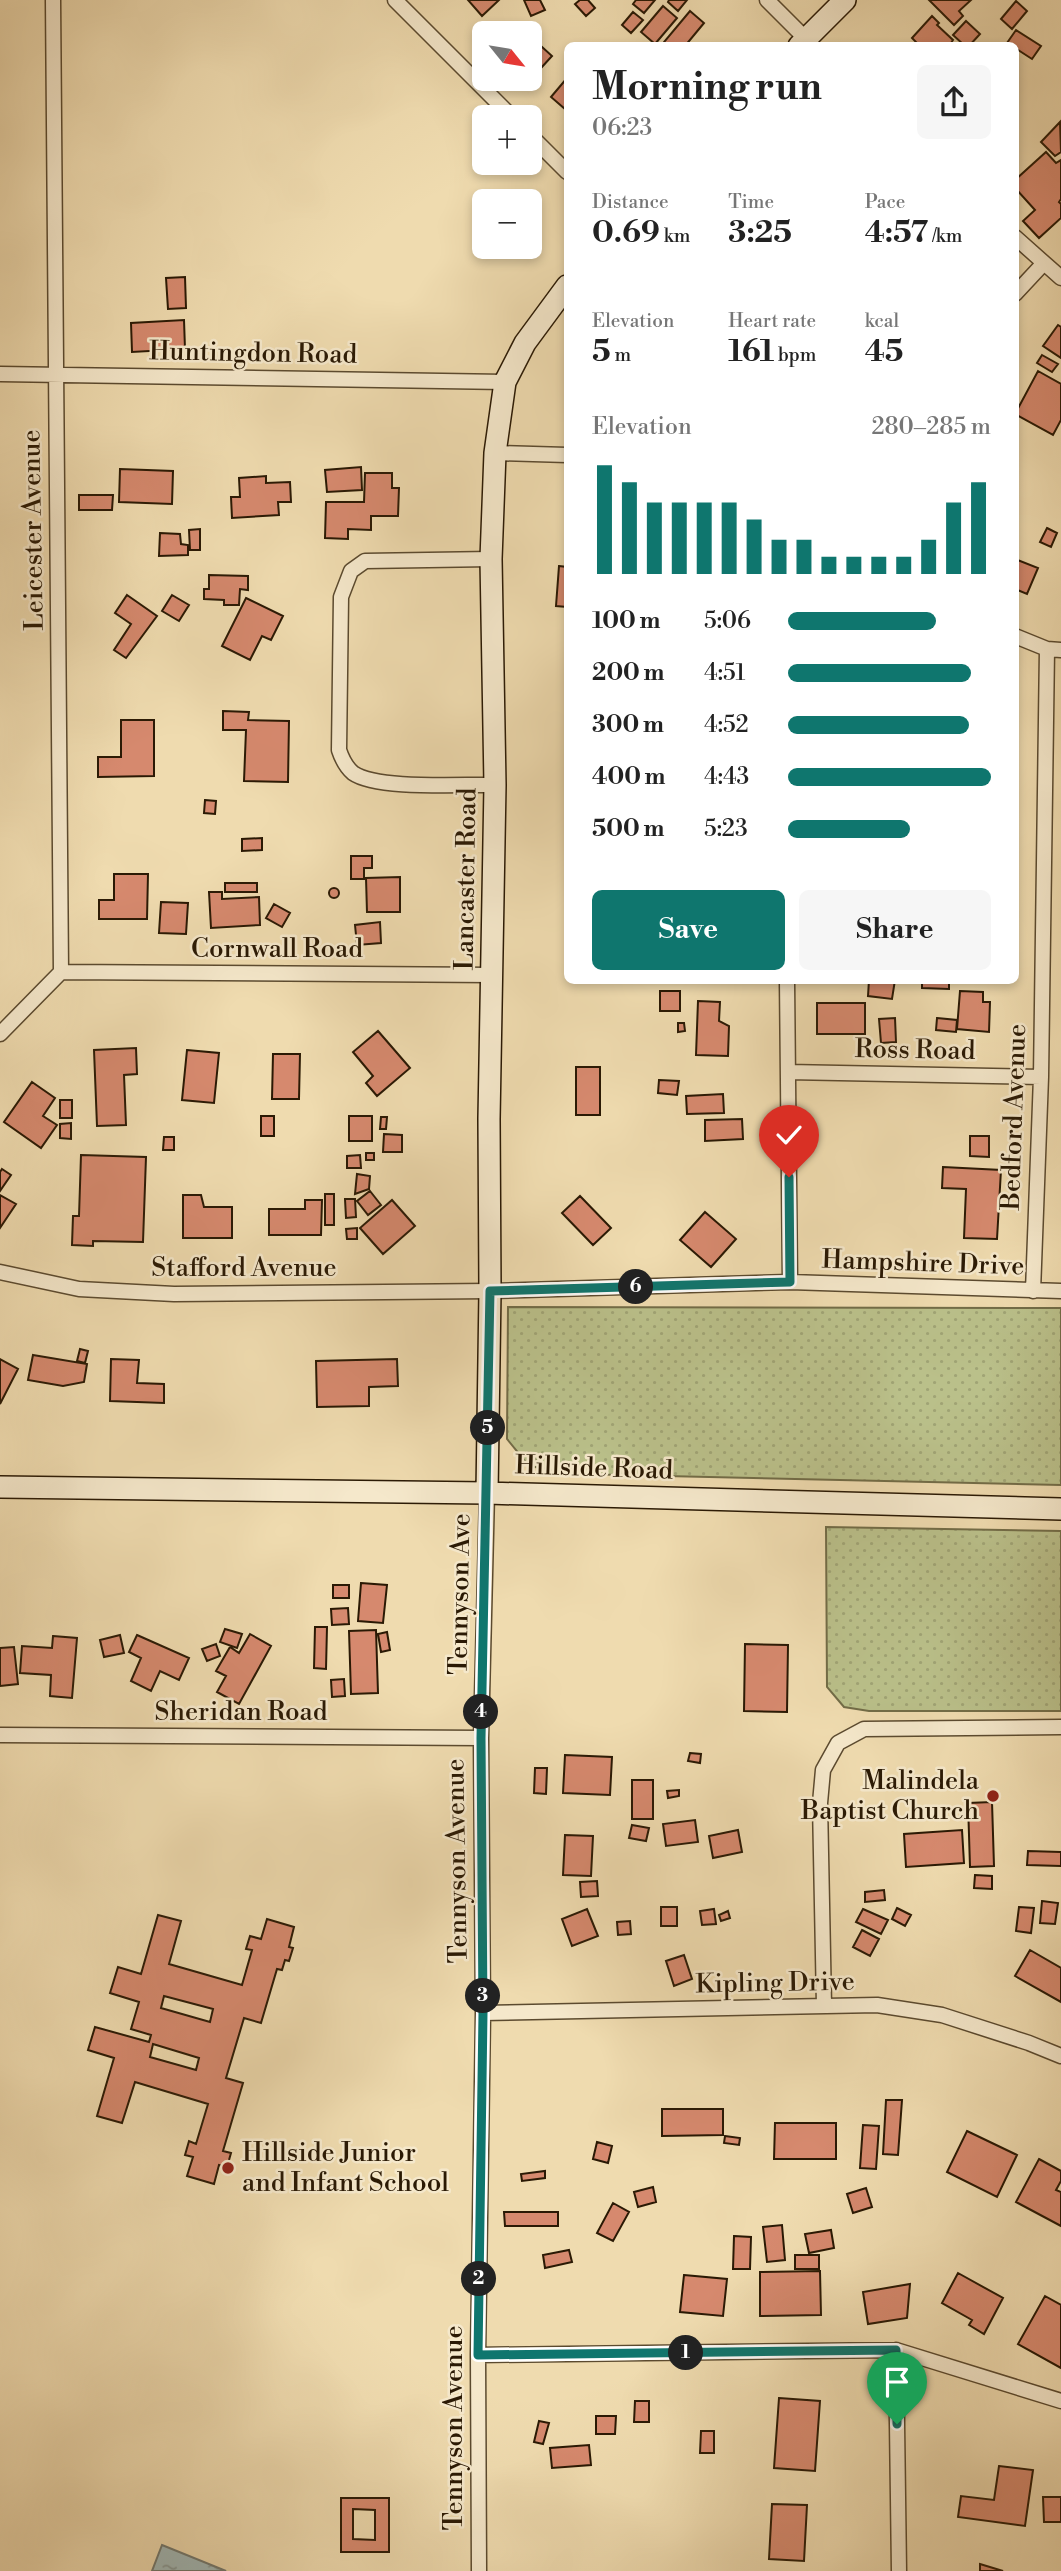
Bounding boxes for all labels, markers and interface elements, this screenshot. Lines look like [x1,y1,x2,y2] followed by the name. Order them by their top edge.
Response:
[472,21,542,91] north arrow
[472,21,542,259] map controls
[592,64,822,111] text: Morning run
[917,65,991,139] button: share
[472,105,542,175] button: +
[592,114,652,142] text: 06:23
[472,189,542,259] button: −
[592,190,669,214] text: Distance
[728,190,774,214] text: Time
[865,190,905,214] text: Pace
[592,214,660,252] text: 0.69
[728,214,792,252] text: 3:25
[865,214,928,252] text: 4:57
[660,224,690,248] text: km
[928,224,962,248] text: /km
[592,309,674,333] text: Elevation
[728,309,816,333] text: Heart rate
[865,309,899,333] text: kcal
[592,333,611,371] text: 5
[728,333,774,371] text: 161
[865,333,903,371] text: 45
[149,335,358,371] street label: Huntingdon Road
[611,343,631,367] text: m
[774,343,816,367] text: bpm
[592,413,692,441] text: Elevation
[871,413,991,441] text: 280–285 m
[15,429,51,631] street label: Leicester Avenue
[592,607,660,635] text: 100 m
[704,607,751,635] text: 5:06
[592,659,664,687] text: 200 m
[704,659,745,687] text: 4:51
[592,711,664,739] text: 300 m
[704,711,749,739] text: 4:52
[592,763,665,791] text: 400 m
[704,763,749,791] text: 4:43
[448,787,484,971] street label: Lancaster Road
[592,815,664,843] text: 500 m
[704,815,748,843] text: 5:23
[592,890,785,970] button: Save
[799,890,991,970] button: Share
[191,933,363,965] street label: Cornwall Road
[995,1023,1033,1212] street label: Bedford Avenue
[854,1033,976,1067] street label: Ross Road
[759,1105,819,1177] pin
[770,1116,808,1154] icon: check
[821,1243,1025,1283] street label: Hampshire Drive
[151,1252,337,1284] street label: Stafford Avenue
[618,1270,654,1304] pin: 6
[630,1274,641,1298] text: 6
[470,1410,505,1446] pin: 5
[482,1415,493,1439] text: 5
[514,1449,674,1487] street label: Hillside Road
[443,1513,477,1675] street label: Tennyson Ave
[463,1694,498,1730] pin: 4
[155,1696,328,1728] street label: Sheridan Road
[474,1699,487,1723] text: 4
[439,1758,475,1964] street label: Tennyson Avenue
[800,1765,980,1827] place label: Malindela Baptist Church
[985,1788,1001,1804] marker: Malindela Baptist Church
[695,1966,855,2000] street label: Kipling Drive
[466,1979,500,2014] pin: 3
[477,1983,488,2007] text: 3
[242,2137,449,2199] place label: Hillside Junior and Infant School
[220,2160,236,2176] marker: Hillside Junior and Infant School
[462,2262,496,2296] pin: 2
[473,2266,484,2290] text: 2
[438,2325,470,2531] street label: Tennyson Avenue
[668,2336,704,2370] pin: 1
[681,2340,690,2364] text: 1
[867,2352,927,2424] pin
[878,2363,916,2401] icon: arrive

